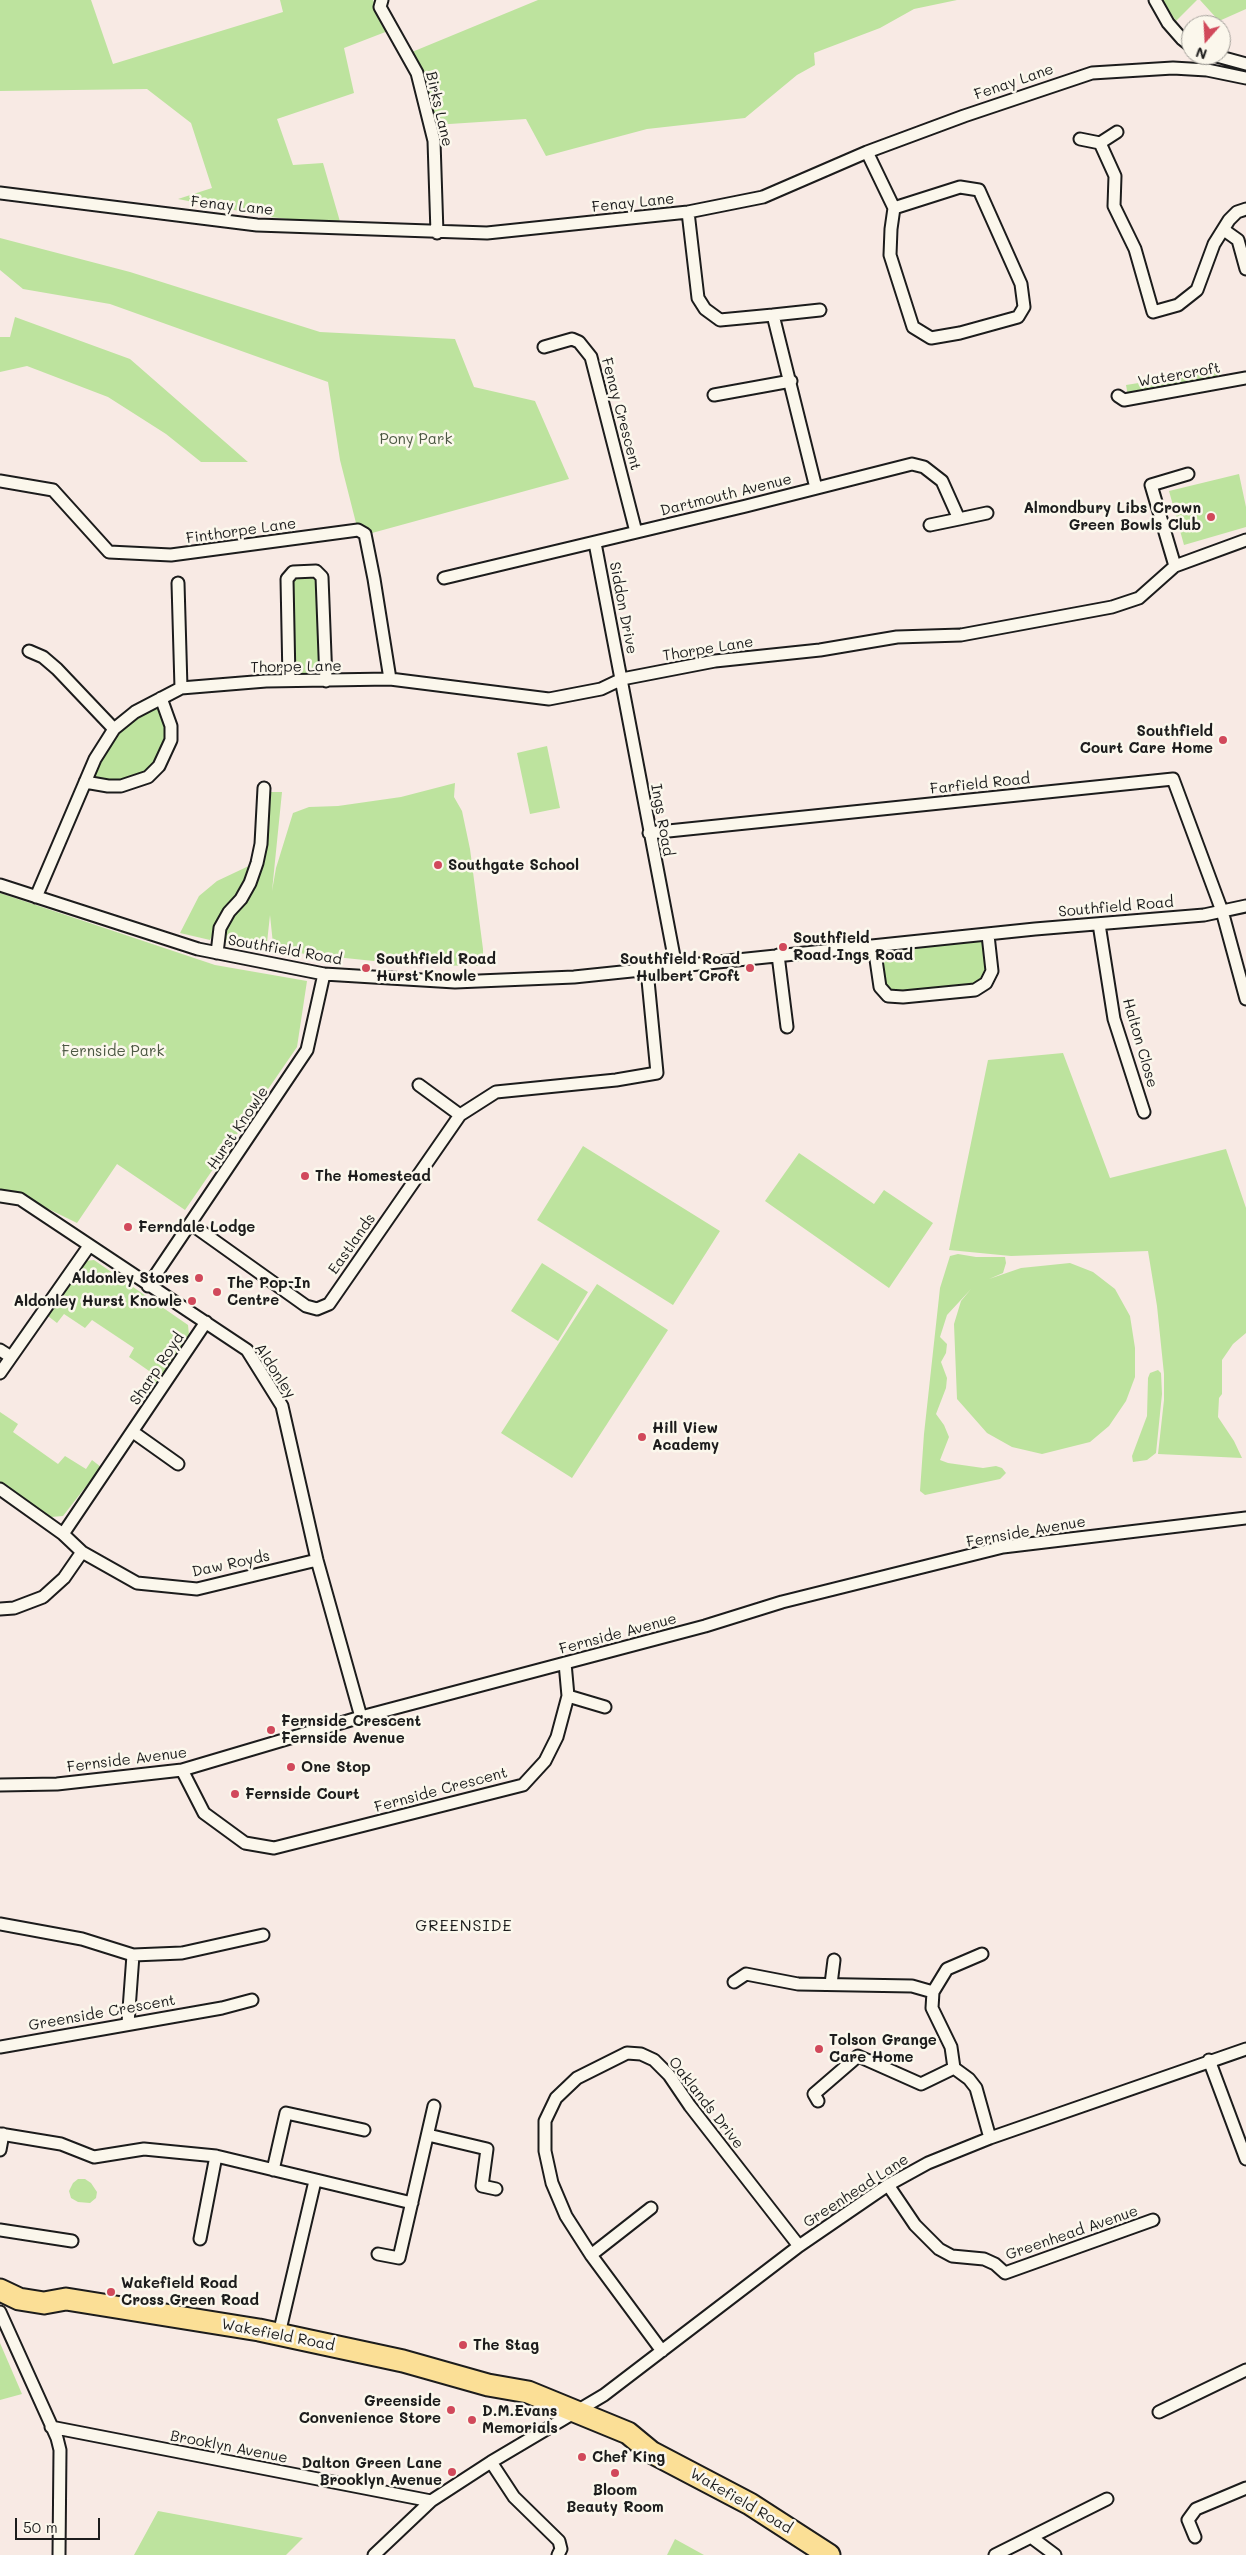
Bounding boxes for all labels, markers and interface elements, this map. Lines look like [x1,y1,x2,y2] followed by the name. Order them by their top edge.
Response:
[1181,15,1231,65] north arrow
[1193,43,1209,64] text: N
[972,60,1056,104] street label: Fenay Lane
[422,70,456,148] street label: Birks Lane
[591,190,675,216] street label: Fenay Lane
[190,193,274,219] street label: Fenay Lane
[597,356,645,472] street label: Fenay Crescent
[1136,359,1222,391] street label: Watercroft
[379,430,453,448] park label: Pony Park
[659,470,793,520] street label: Dartmouth Avenue
[1023,499,1201,534] place label: Almondbury Libs Crown Green Bowls Club
[1205,511,1217,523] marker: Almondbury Libs Crown Green Bowls Club
[185,514,297,548] street label: Finthorpe Lane
[605,560,641,656] street label: Siddon Drive
[661,633,755,665] street label: Thorpe Lane
[250,657,342,677] street label: Thorpe Lane
[1080,722,1213,757] place label: Southfield Court Care Home
[1217,734,1229,746] marker: Southfield Court Care Home
[929,770,1031,798] street label: Farfield Road
[647,782,677,858] street label: Ings Road
[448,856,579,874] place label: Southgate School
[432,859,444,871] marker: Southgate School
[1058,893,1174,921] street label: Southfield Road
[793,929,913,964] place label: Southfield Road Ings Road
[226,931,344,969] street label: Southfield Road
[777,941,789,953] marker: Southfield Road Ings Road
[376,950,496,985] place label: Southfield Road Hurst Knowle
[620,950,740,985] place label: Southfield Road Hulbert Croft
[360,962,372,974] marker: Southfield Road Hurst Knowle
[744,962,756,974] marker: Southfield Road Hulbert Croft
[1119,996,1161,1090] street label: Halton Close
[62,1042,164,1060] park label: Fernside Park
[204,1083,272,1173] street label: Hurst Knowle
[315,1167,431,1185] place label: The Homestead
[299,1170,311,1182] marker: The Homestead
[325,1210,379,1278] street label: Eastlands
[138,1218,255,1236] place label: Ferndale Lodge
[122,1221,134,1233] marker: Ferndale Lodge
[71,1269,189,1287] place label: Aldonley Stores
[193,1272,205,1284] marker: Aldonley Stores
[227,1274,310,1309] place label: The Pop-In Centre
[211,1286,223,1298] marker: The Pop-In Centre
[14,1292,182,1310] place label: Aldonley Hurst Knowle
[186,1295,198,1307] marker: Aldonley Hurst Knowle
[126,1329,188,1409] street label: Sharp Royd
[251,1340,299,1402] street label: Aldonley
[652,1419,719,1454] place label: Hill View Academy
[636,1431,648,1443] marker: Hill View Academy
[965,1513,1087,1551] street label: Fernside Avenue
[190,1547,272,1581] street label: Daw Royds
[557,1610,679,1658] street label: Fernside Avenue
[281,1712,421,1747] place label: Fernside Crescent Fernside Avenue
[265,1724,277,1736] marker: Fernside Crescent Fernside Avenue
[66,1744,188,1776] street label: Fernside Avenue
[301,1758,371,1776] place label: One Stop
[285,1761,297,1773] marker: One Stop
[373,1764,509,1816] street label: Fernside Crescent
[245,1785,360,1803] place label: Fernside Court
[229,1788,241,1800] marker: Fernside Court
[414,1916,514,1936] district label: GREENSIDE
[27,1991,177,2035] street label: Greenside Crescent
[829,2031,937,2066] place label: Tolson Grange Care Home
[813,2043,825,2055] marker: Tolson Grange Care Home
[664,2053,748,2153] street label: Oaklands Drive
[800,2150,912,2232] street label: Greenhead Lane
[1003,2202,1141,2264] street label: Greenhead Avenue
[121,2274,259,2309] place label: Wakefield Road Cross Green Road
[105,2286,117,2298] marker: Wakefield Road Cross Green Road
[220,2315,336,2355] street label: Wakefield Road
[473,2336,539,2354] place label: The Stag
[457,2339,469,2351] marker: The Stag
[299,2392,441,2427] place label: Greenside Convenience Store
[482,2402,558,2437] place label: D.M.Evans Memorials
[445,2404,457,2416] marker: Greenside Convenience Store
[466,2414,478,2426] marker: D.M.Evans Memorials
[169,2427,289,2467] street label: Brooklyn Avenue
[592,2448,665,2466] place label: Chef King
[576,2451,588,2463] marker: Chef King
[301,2454,442,2489] place label: Dalton Green Lane Brooklyn Avenue
[687,2464,795,2538] street label: Wakefield Road
[446,2466,458,2478] marker: Dalton Green Lane Brooklyn Avenue
[609,2467,621,2479] marker: Bloom Beauty Room
[566,2481,664,2516] place label: Bloom Beauty Room
[18,2508,102,2540] scale bar
[23,2517,58,2537] text: 50 m

